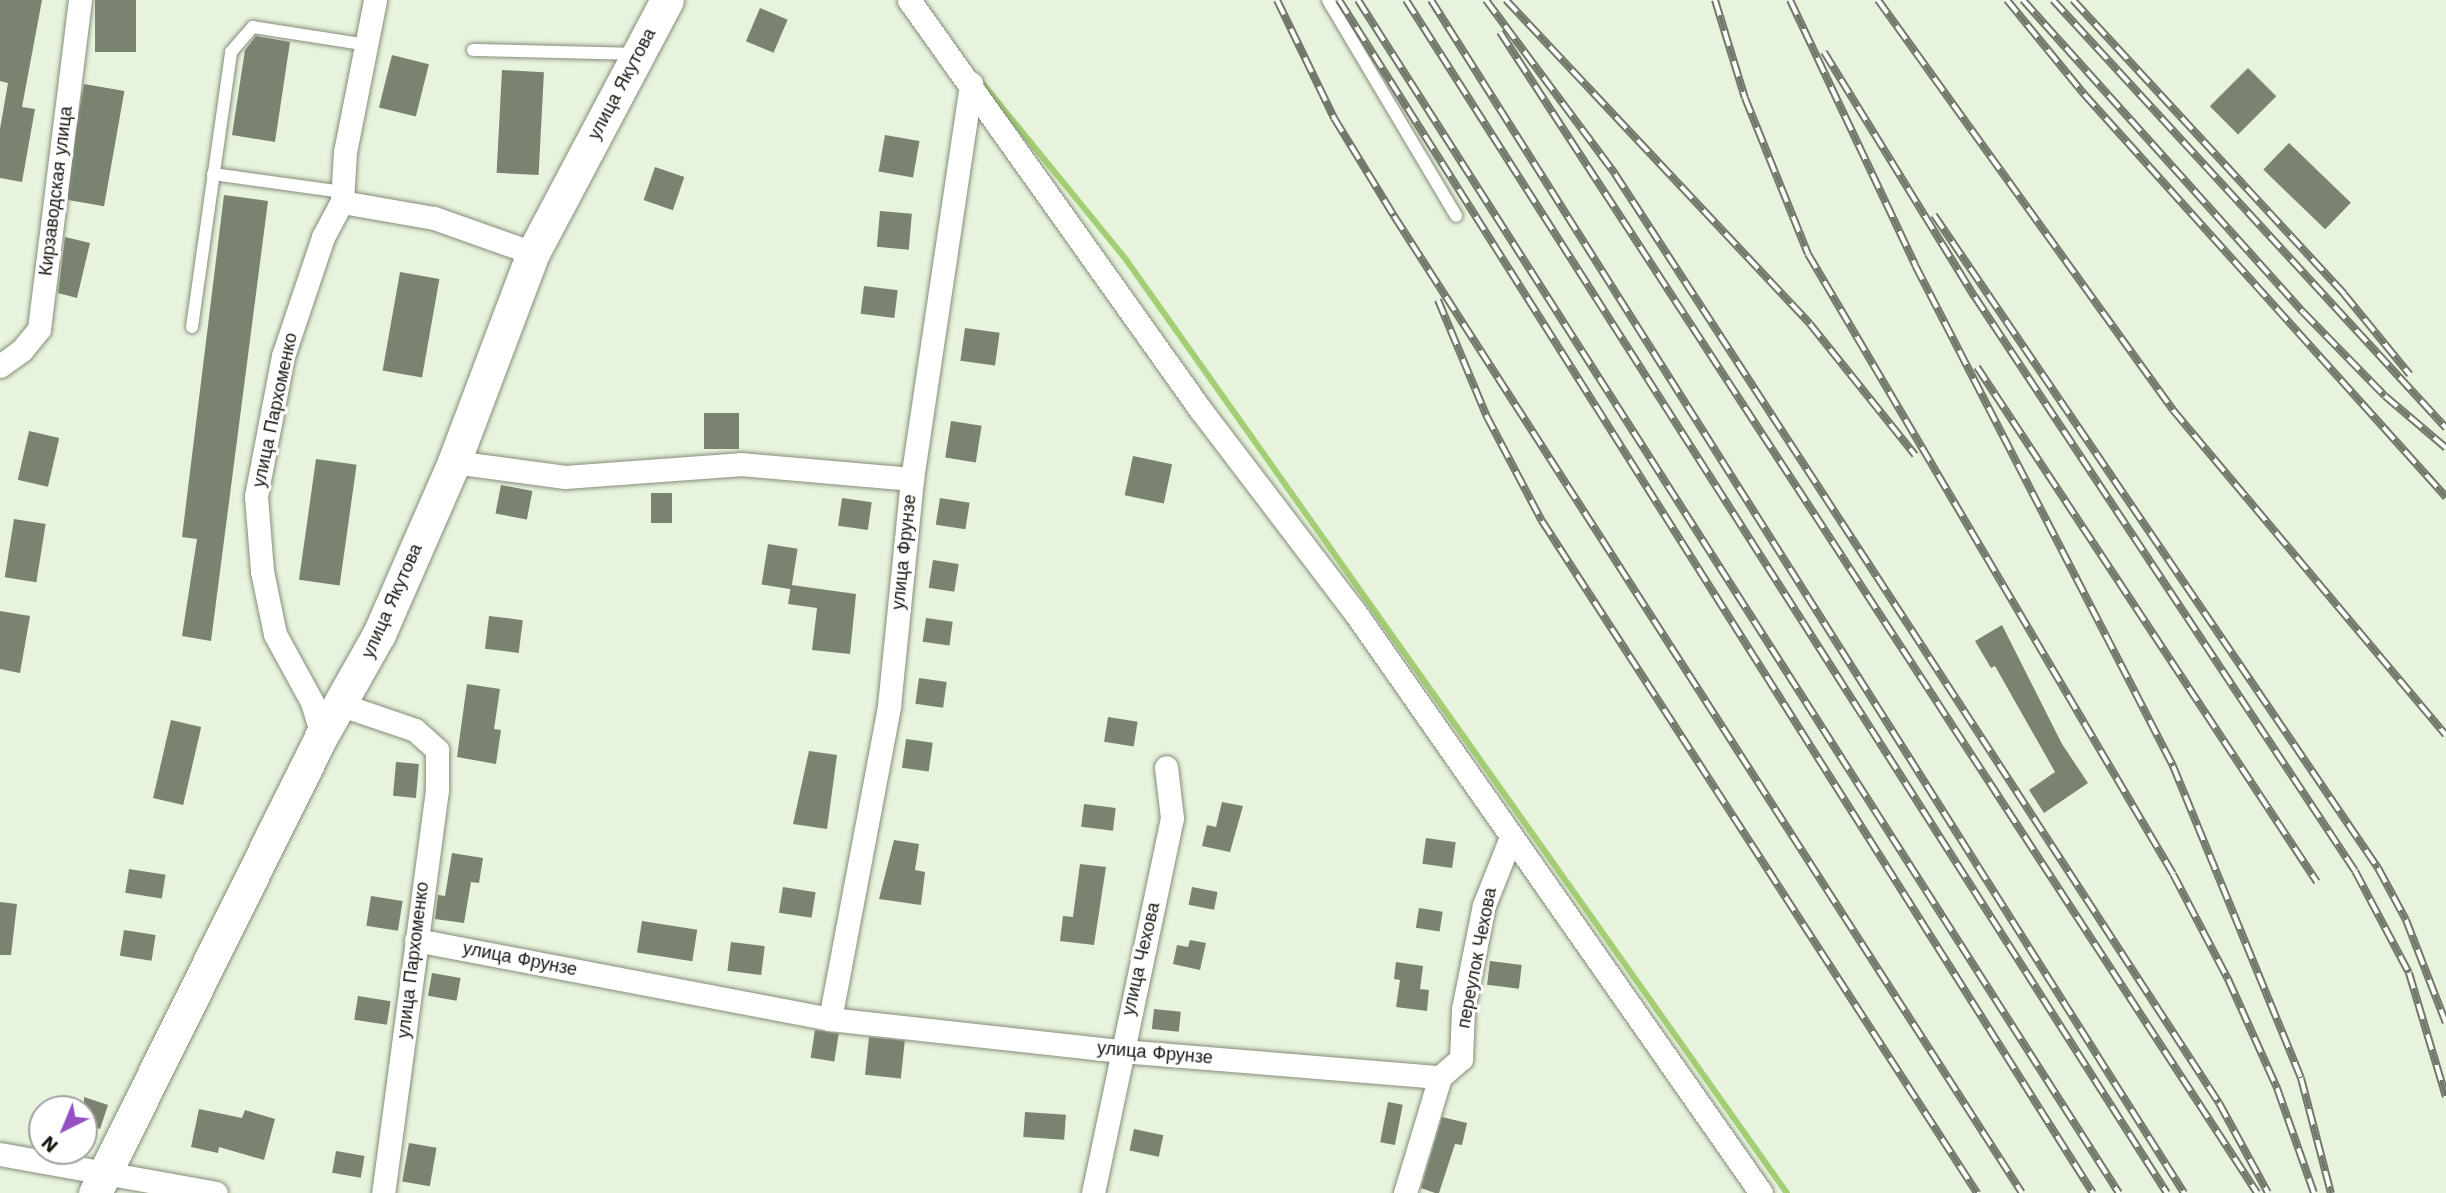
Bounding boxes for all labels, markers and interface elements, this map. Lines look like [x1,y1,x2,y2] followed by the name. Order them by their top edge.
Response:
[584,25,660,143] street label: улица Якутова
[35,105,77,277] street label: Кирзаводская улица
[248,331,302,489] street label: улица Пархоменко
[887,493,921,611] street label: улица Фрунзе
[357,540,427,662] street label: улица Якутова
[393,880,433,1040] street label: улица Пархоменко
[1453,886,1501,1030] street label: переулок Чехова
[1117,900,1165,1018] street label: улица Чехова
[461,937,579,981] street label: улица Фрунзе
[1096,1037,1214,1069] street label: улица Фрунзе
[28,1095,98,1165] north arrow
[37,1131,63,1157] text: N

